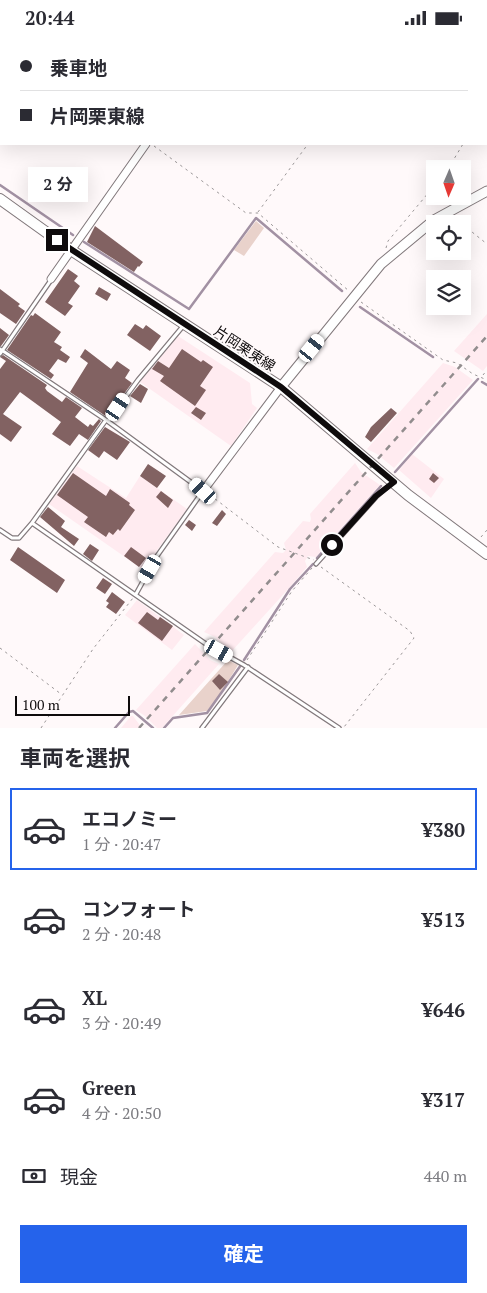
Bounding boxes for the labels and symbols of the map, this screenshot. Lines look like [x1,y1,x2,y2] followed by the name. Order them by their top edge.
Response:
[426,160,471,205] north arrow
[27,167,87,203] callout: 2 分
[46,229,68,251] route end
[210,321,280,375] street label: 片岡栗東線
[296,332,327,364] car
[103,390,132,424] car
[186,475,219,507] car
[321,534,343,556] route start
[136,552,163,586] car
[202,637,235,665] car
[15,693,130,716] scale bar

